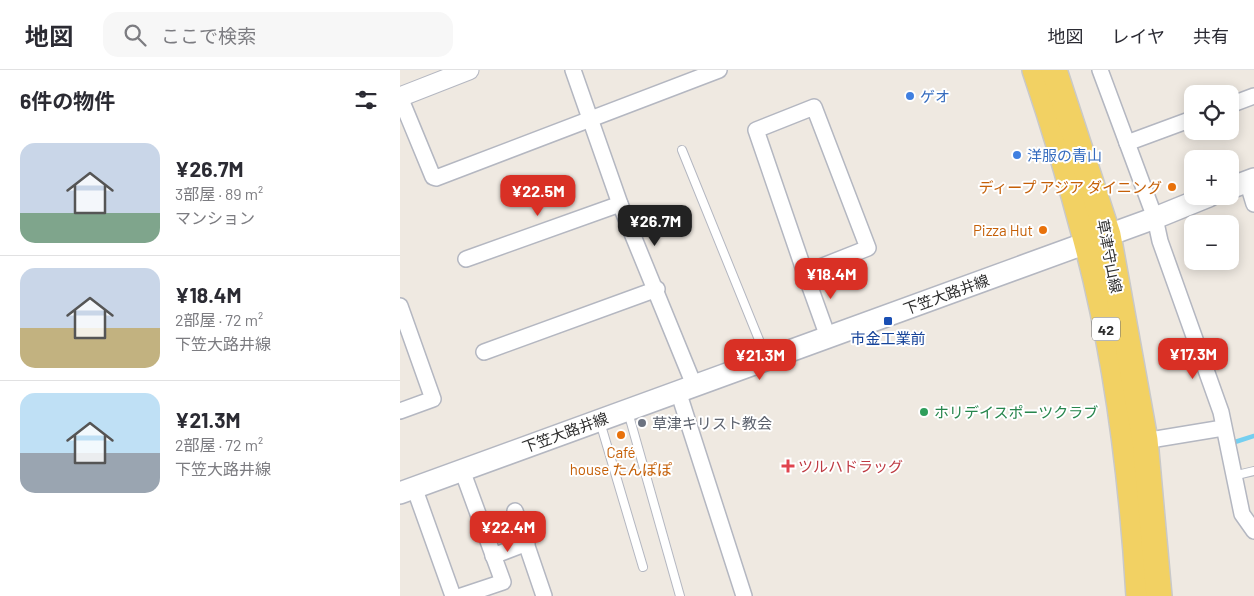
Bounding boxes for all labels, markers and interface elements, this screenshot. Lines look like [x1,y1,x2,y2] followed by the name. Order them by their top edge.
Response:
[103,12,453,57] search box
[25,21,73,50] text: 地図
[121,21,149,49] icon: search
[161,24,256,47] text: ここで検索
[1048,25,1084,47] text: 地図
[1112,25,1165,47] text: レイヤ
[1193,25,1229,47] text: 共有
[1184,85,1239,270] map controls
[1184,85,1239,140] button: locate
[352,86,380,114] icon: filters
[920,87,950,105] place label: ゲオ
[20,88,115,113] text: 6件の物件
[904,90,916,102] marker: ゲオ
[1027,146,1102,164] place label: 洋服の青山
[1011,149,1023,161] marker: 洋服の青山
[1184,150,1239,205] button: +
[175,156,244,181] text: ¥26.7M
[60,163,120,223] icon: home
[497,174,579,217] pin: ¥22.5M
[979,178,1162,196] place label: ディープ アジア ダイニング
[511,181,565,200] text: ¥22.5M
[1166,181,1178,193] marker: ディープ アジア ダイニング
[175,184,263,203] text: 3部屋 · 89 m²
[614,204,696,247] pin: ¥26.7M
[175,208,255,227] text: マンション
[629,211,681,230] text: ¥26.7M
[1184,215,1239,270] button: −
[1094,217,1126,295] street label: 草津守山線
[973,221,1033,239] place label: Pizza Hut
[1037,224,1049,236] marker: Pizza Hut
[790,258,872,300] pin: ¥18.4M
[806,264,856,283] text: ¥18.4M
[901,270,991,318] street label: 下笠大路井線
[175,282,242,307] text: ¥18.4M
[60,288,120,348] icon: home
[175,310,263,329] text: 2部屋 · 72 m²
[882,315,894,327] marker: 市金工業前
[1092,318,1120,340] road number: 42
[850,329,926,347] place label: 市金工業前
[175,334,271,353] text: 下笠大路井線
[719,338,801,381] pin: ¥21.3M
[1152,338,1234,380] pin: ¥17.3M
[1169,344,1217,363] text: ¥17.3M
[735,345,785,364] text: ¥21.3M
[934,403,1098,421] place label: ホリデイスポーツクラブ
[918,406,930,418] marker: ホリデイスポーツクラブ
[175,407,241,432] text: ¥21.3M
[520,408,610,456] street label: 下笠大路井線
[60,413,120,473] icon: home
[652,414,772,432] place label: 草津キリスト教会
[636,417,648,429] marker: 草津キリスト教会
[615,429,627,441] marker: Café house たんぽぽ
[175,435,263,454] text: 2部屋 · 72 m²
[570,443,672,478] place label: Café house たんぽぽ
[798,457,903,475] place label: ツルハドラッグ
[175,459,271,478] text: 下笠大路井線
[782,460,794,472] marker: ツルハドラッグ
[467,510,549,553] pin: ¥22.4M
[481,517,535,536] text: ¥22.4M

